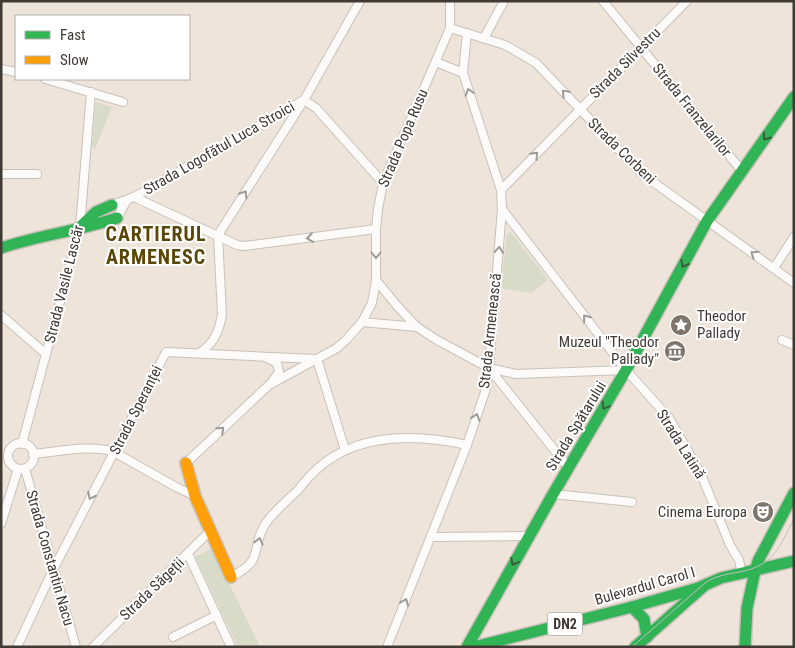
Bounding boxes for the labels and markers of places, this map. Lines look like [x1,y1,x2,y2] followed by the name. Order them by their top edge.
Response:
[697,307,747,342] place label: Theodor Pallady
[669,313,693,337] place icon: Theodor Pallady
[559,333,659,368] place label: Muzeul "Theodor Pallady"
[663,339,687,363] museum icon: Muzeul "Theodor Pallady"
[751,500,775,524] theatre icon: Cinema Europa
[658,503,747,521] place label: Cinema Europa

